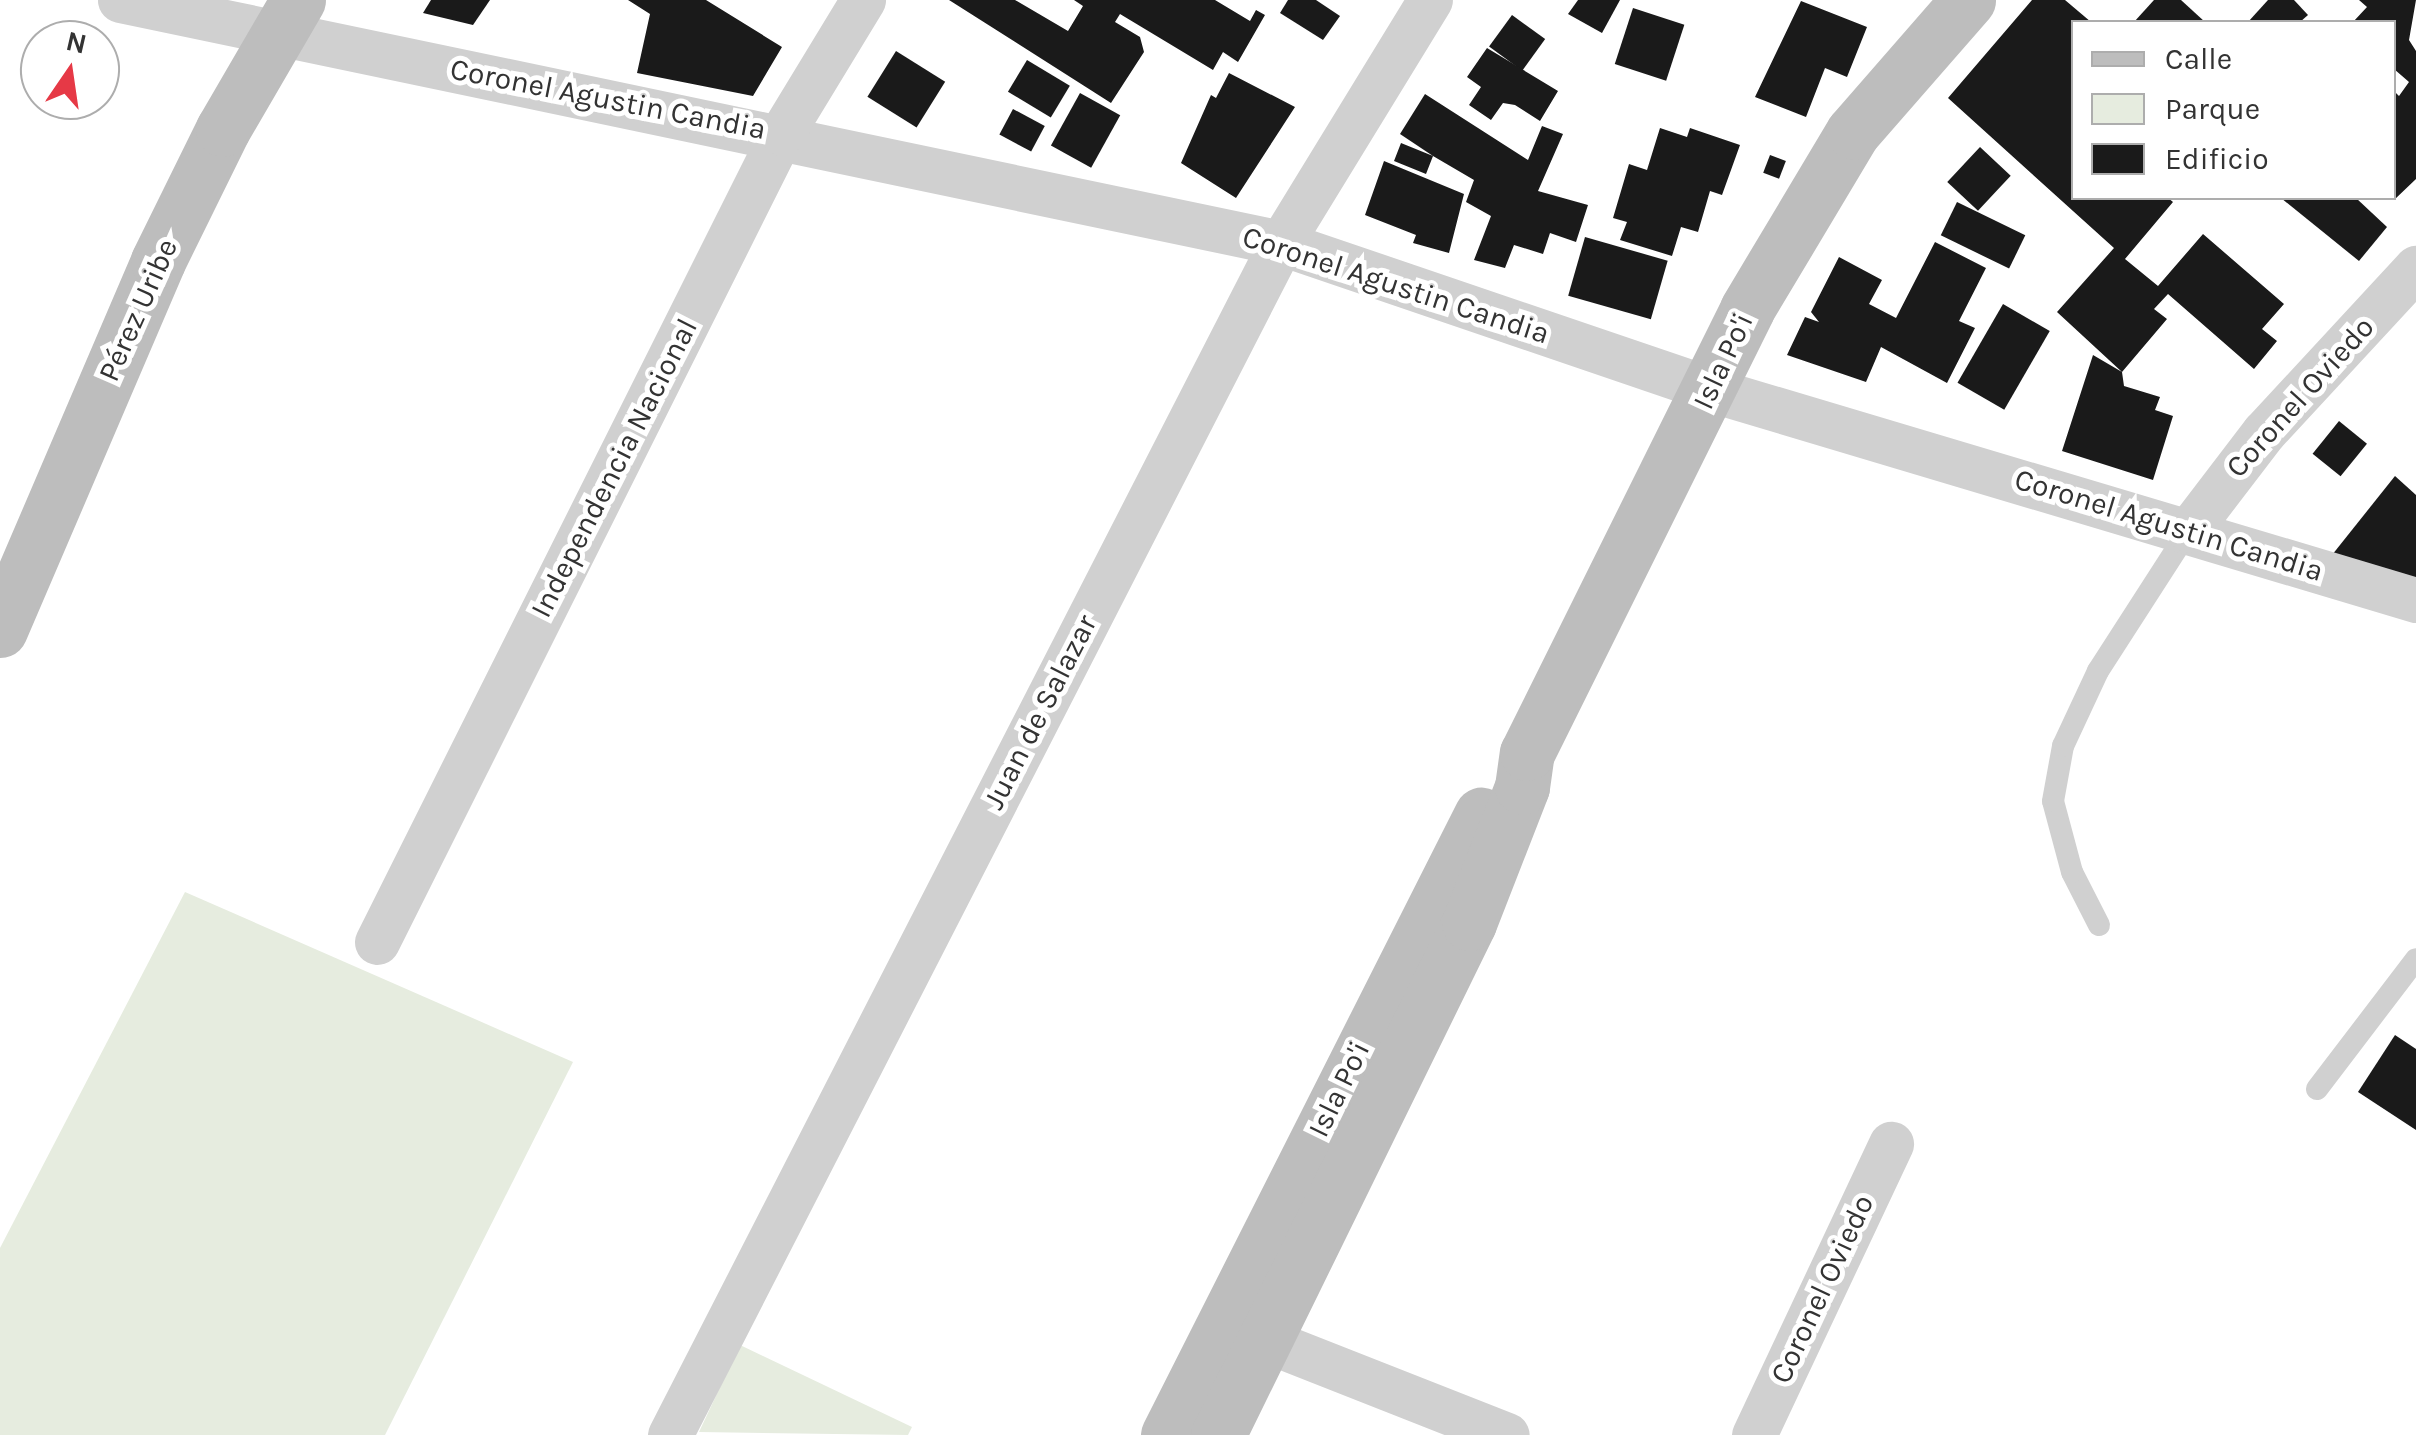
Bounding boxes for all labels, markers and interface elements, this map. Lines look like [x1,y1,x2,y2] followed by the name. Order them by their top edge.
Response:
[20,20,120,120] north arrow
[2071,20,2396,200] legend
[63,24,90,61] text: N
[2165,41,2232,77] text: Calle
[447,51,769,147] street label: Coronel Agustin Candia
[2165,91,2260,127] text: Parque
[2165,141,2269,177] text: Edificio
[1238,218,1554,352] street label: Coronel Agustin Candia
[91,233,185,387] street label: Pérez Uribe
[1685,307,1761,415] street label: Isla Po'i
[2218,309,2382,485] street label: Coronel Oviedo
[523,312,705,624] street label: Independencia Nacional
[2010,461,2328,589] street label: Coronel Agustin Candia
[976,609,1104,815] street label: Juan de Salazar
[1300,1035,1378,1143] street label: Isla Po'i
[1763,1189,1881,1389] street label: Coronel Oviedo

